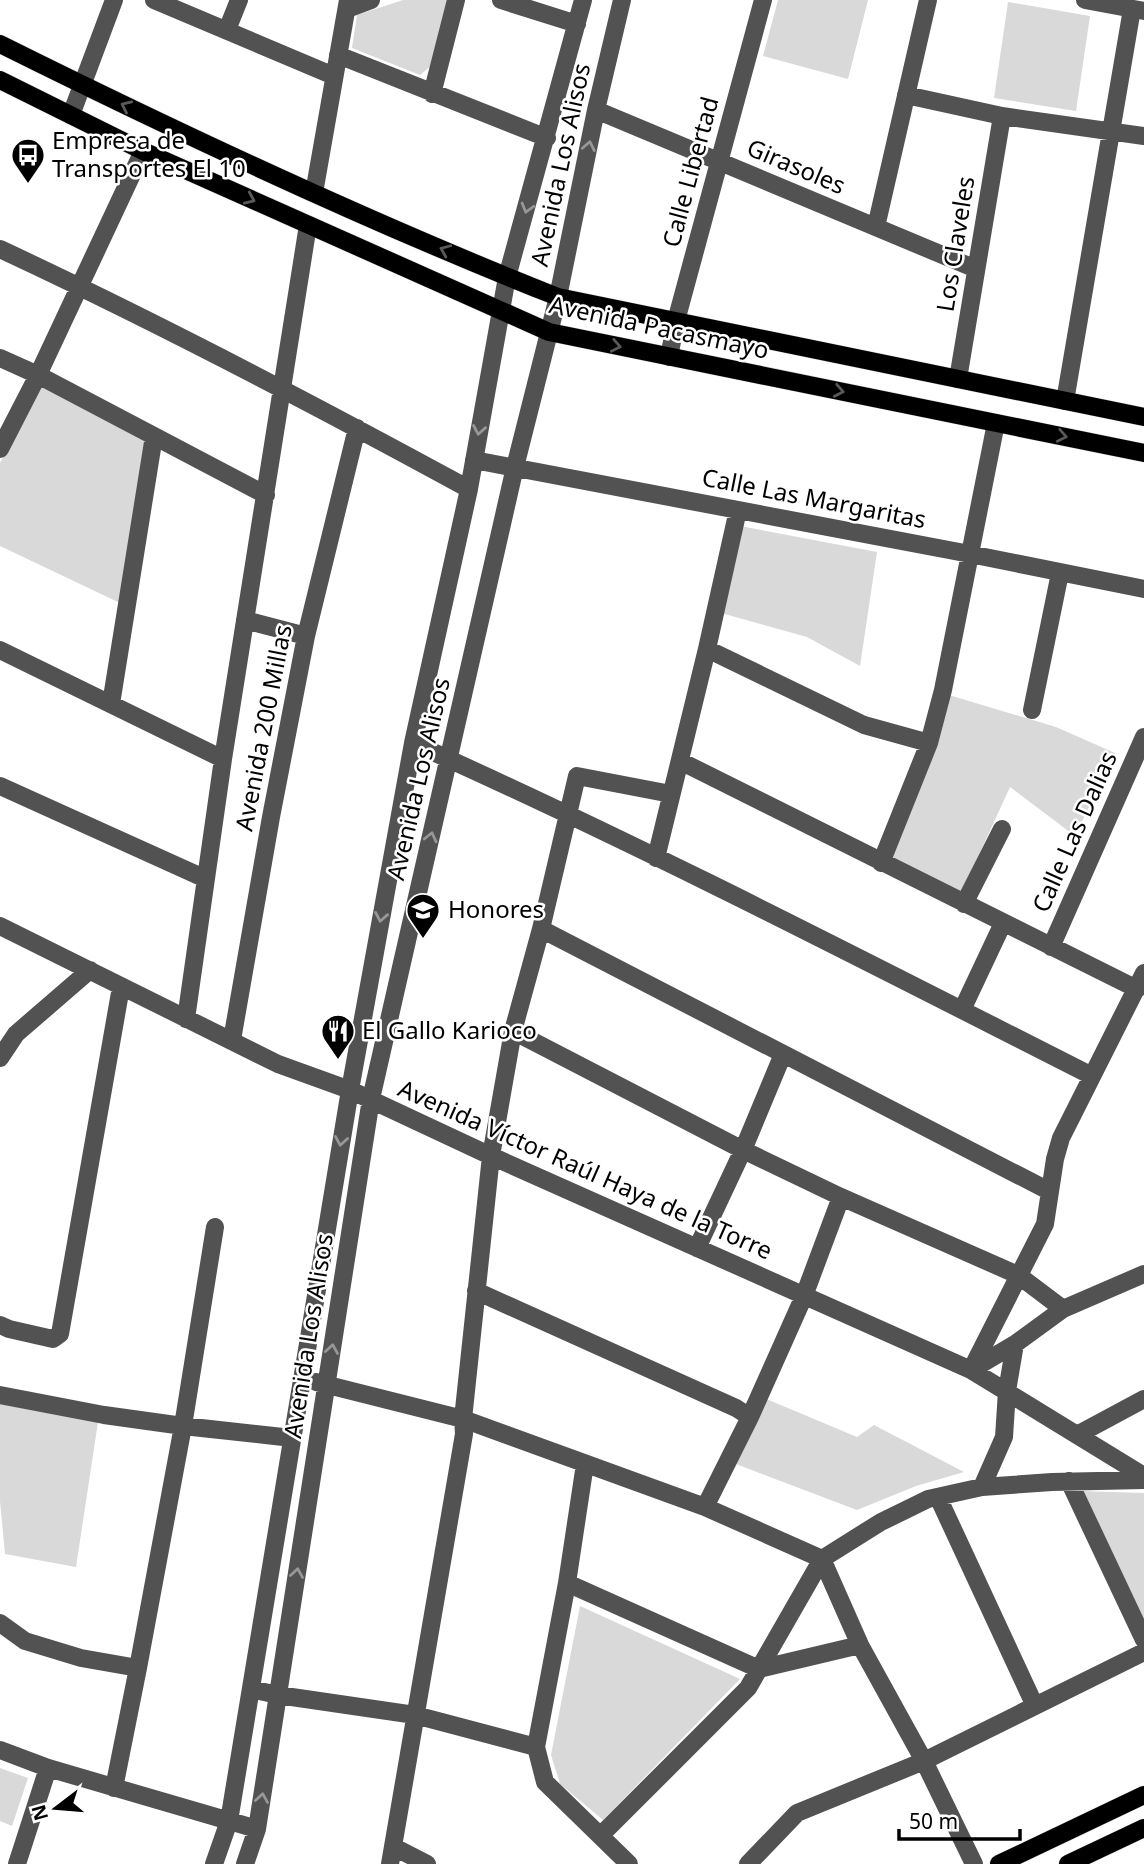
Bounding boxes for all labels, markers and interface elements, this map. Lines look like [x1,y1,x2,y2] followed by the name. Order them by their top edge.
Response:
[522,60,597,269] street label: Avenida Los Alisos
[654,93,726,251] street label: Calle Libertad
[121,100,133,114] one-way arrow
[52,123,246,184] place label: Empresa de Transportes El 10
[742,130,851,201] street label: Girasoles
[9,136,47,185] bus stop icon: Empresa de Transportes El 10
[580,140,595,152] one-way arrow
[928,174,982,314] street label: Los Claveles
[243,191,255,205] one-way arrow
[521,202,535,214] one-way arrow
[440,244,452,258] one-way arrow
[546,287,772,366] street label: Avenida Pacasmayo
[610,338,622,353] one-way arrow
[833,383,845,398] one-way arrow
[472,424,487,436] one-way arrow
[1056,428,1068,443] one-way arrow
[700,460,929,535] street label: Calle Las Margaritas
[226,622,299,834] street label: Avenida 200 Millas
[378,674,457,883] street label: Avenida Los Alisos
[1023,746,1124,917] street label: Calle Las Dalias
[423,831,437,843] one-way arrow
[404,891,442,940] school or university icon: Honores
[448,892,544,925] place label: Honores
[374,911,389,923] one-way arrow
[319,1012,357,1061] restaurant icon: El Gallo Karioco
[362,1013,537,1046] place label: El Gallo Karioco
[393,1071,778,1266] street label: Avenida Víctor Raúl Haya de la Torre
[334,1135,349,1147] one-way arrow
[275,1231,340,1440] street label: Avenida Los Alisos
[324,1343,339,1354] one-way arrow
[289,1567,304,1579] one-way arrow
[21,1773,91,1843] north arrow
[254,1792,269,1804] one-way arrow
[899,1798,1020,1842] scale bar
[25,1802,54,1824] text: N
[909,1807,958,1835] text: 50 m

